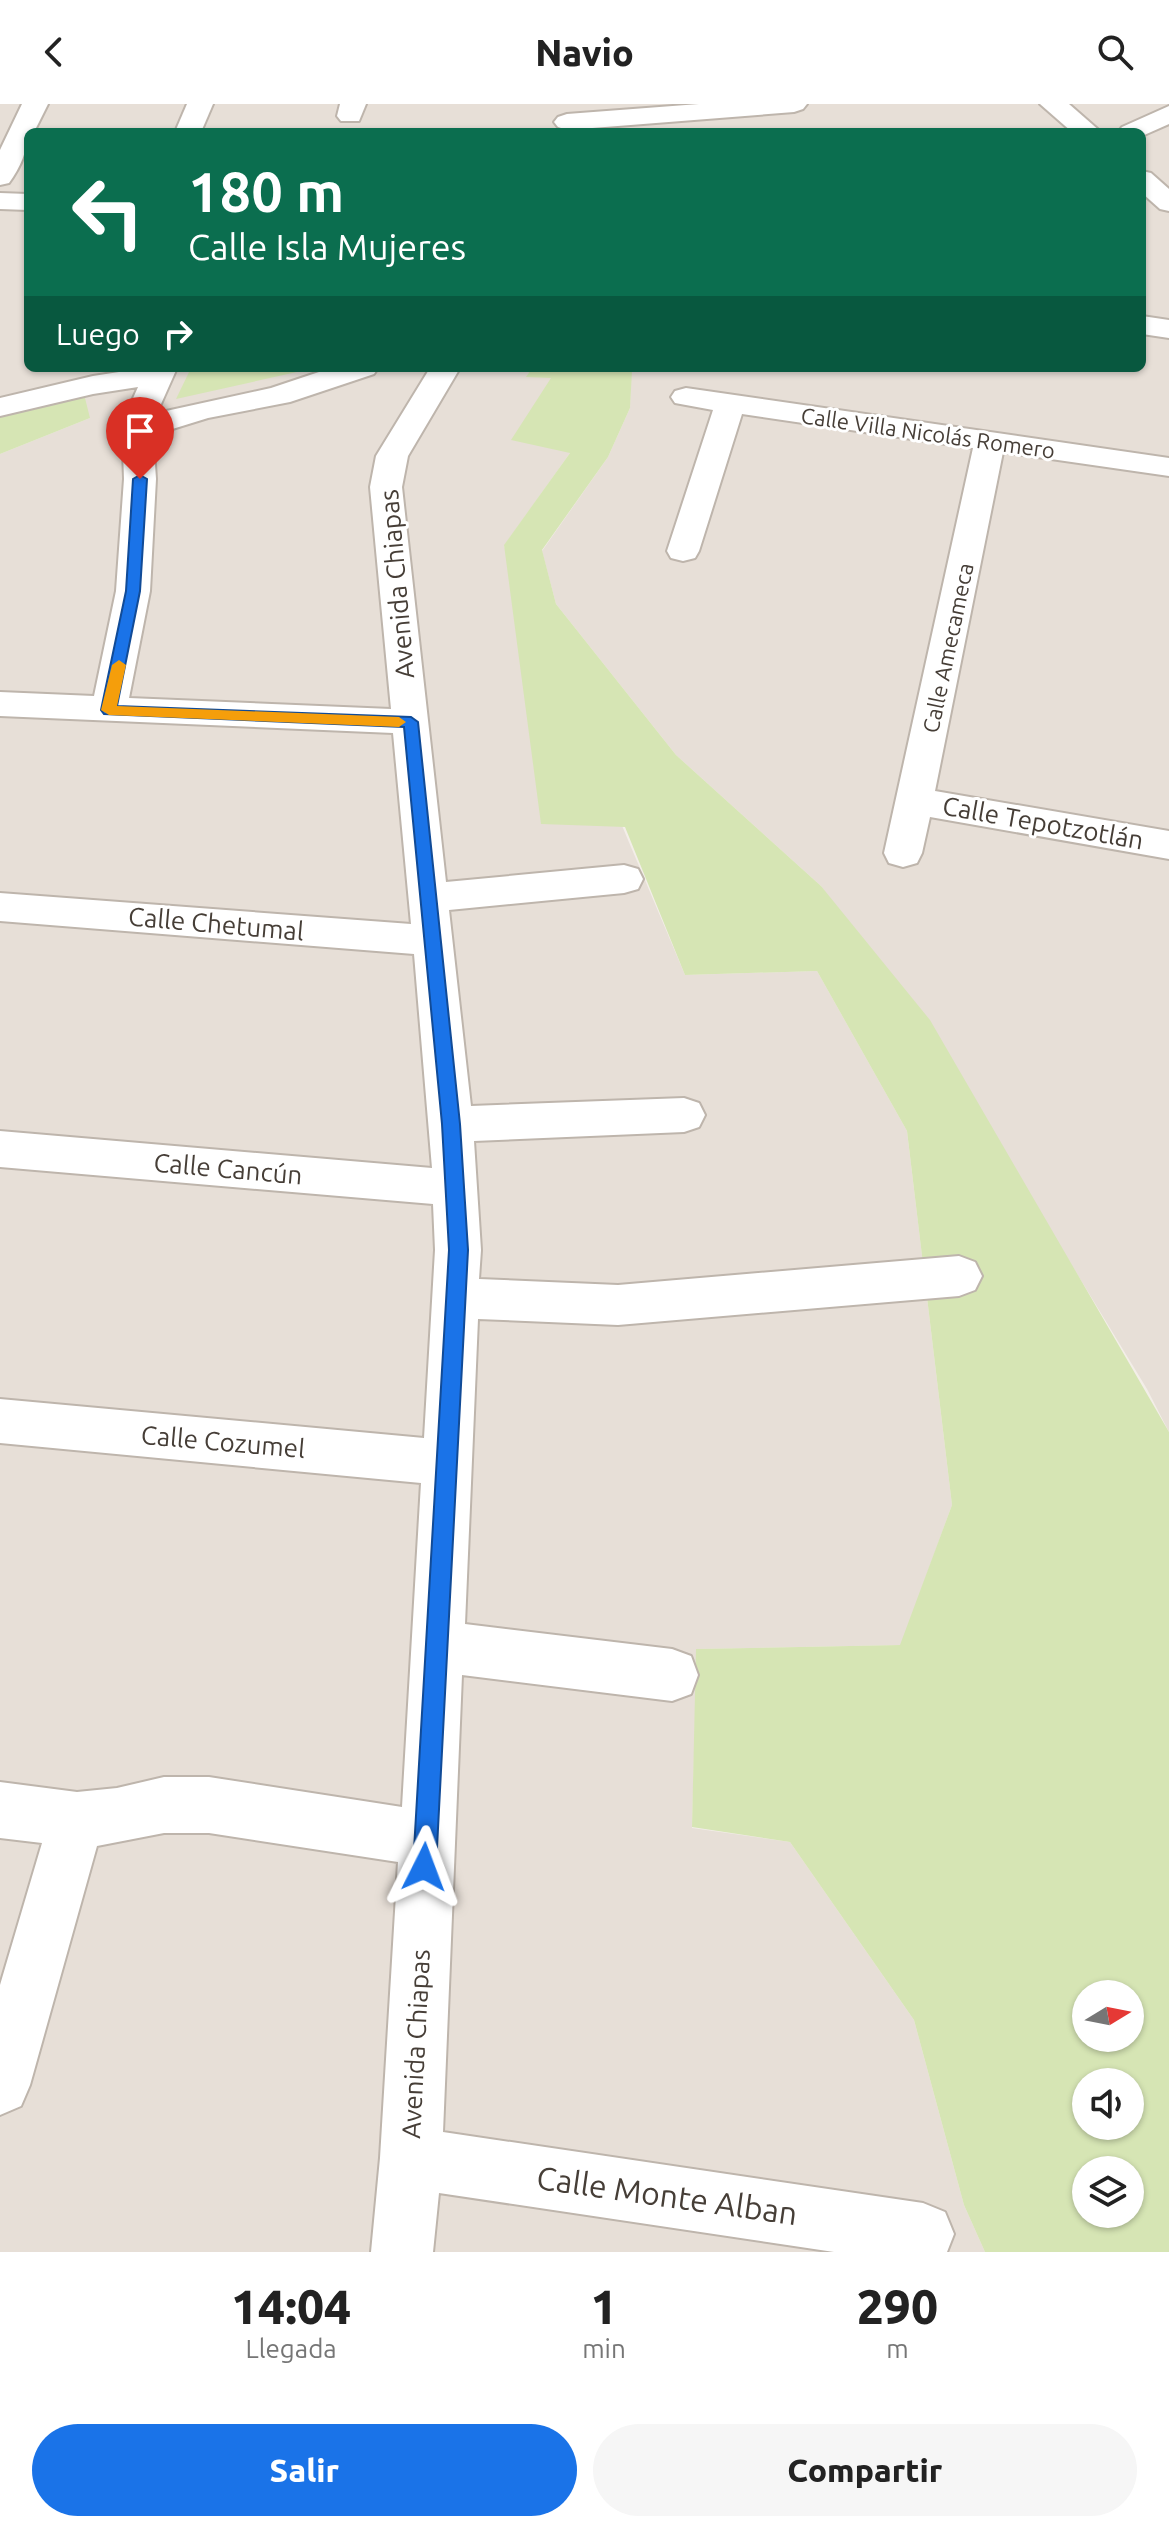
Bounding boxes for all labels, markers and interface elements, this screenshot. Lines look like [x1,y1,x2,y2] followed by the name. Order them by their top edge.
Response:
[32,30,76,74] icon: back
[1093,30,1137,74] icon: search
[535,32,634,73] text: Navio
[56,160,160,264] icon: left
[188,160,344,223] text: 180 m
[188,226,466,267] text: Calle Isla Mujeres
[156,312,200,356] icon: right
[56,317,140,351] text: Luego
[106,397,174,479] pin
[800,402,1057,463] street label: Calle Villa Nicolás Romero
[118,409,162,453] icon: arrive
[374,488,419,680] street label: Avenida Chiapas
[917,561,978,735] street label: Calle Amecameca
[940,791,1146,854] street label: Calle Tepotzotlán
[127,901,305,946] street label: Calle Chetumal
[152,1148,304,1189] street label: Calle Cancún
[140,1420,306,1463] street label: Calle Cozumel
[382,1825,466,1909] position arrow
[396,1949,435,2139] street label: Avenida Chiapas
[1072,1980,1144,2052] north arrow
[1072,1980,1144,2228] map controls
[1072,2068,1144,2140] button: sound
[1072,2156,1144,2228] button: layers
[535,2159,800,2231] street label: Calle Monte Alban
[231,2279,351,2333] text: 14:04
[590,2279,617,2333] text: 1
[857,2279,938,2333] text: 290
[245,2334,337,2363] text: Llegada
[582,2334,626,2363] text: min
[886,2334,909,2363] text: m
[32,2424,577,2516] button: Salir
[593,2424,1137,2516] button: Compartir

